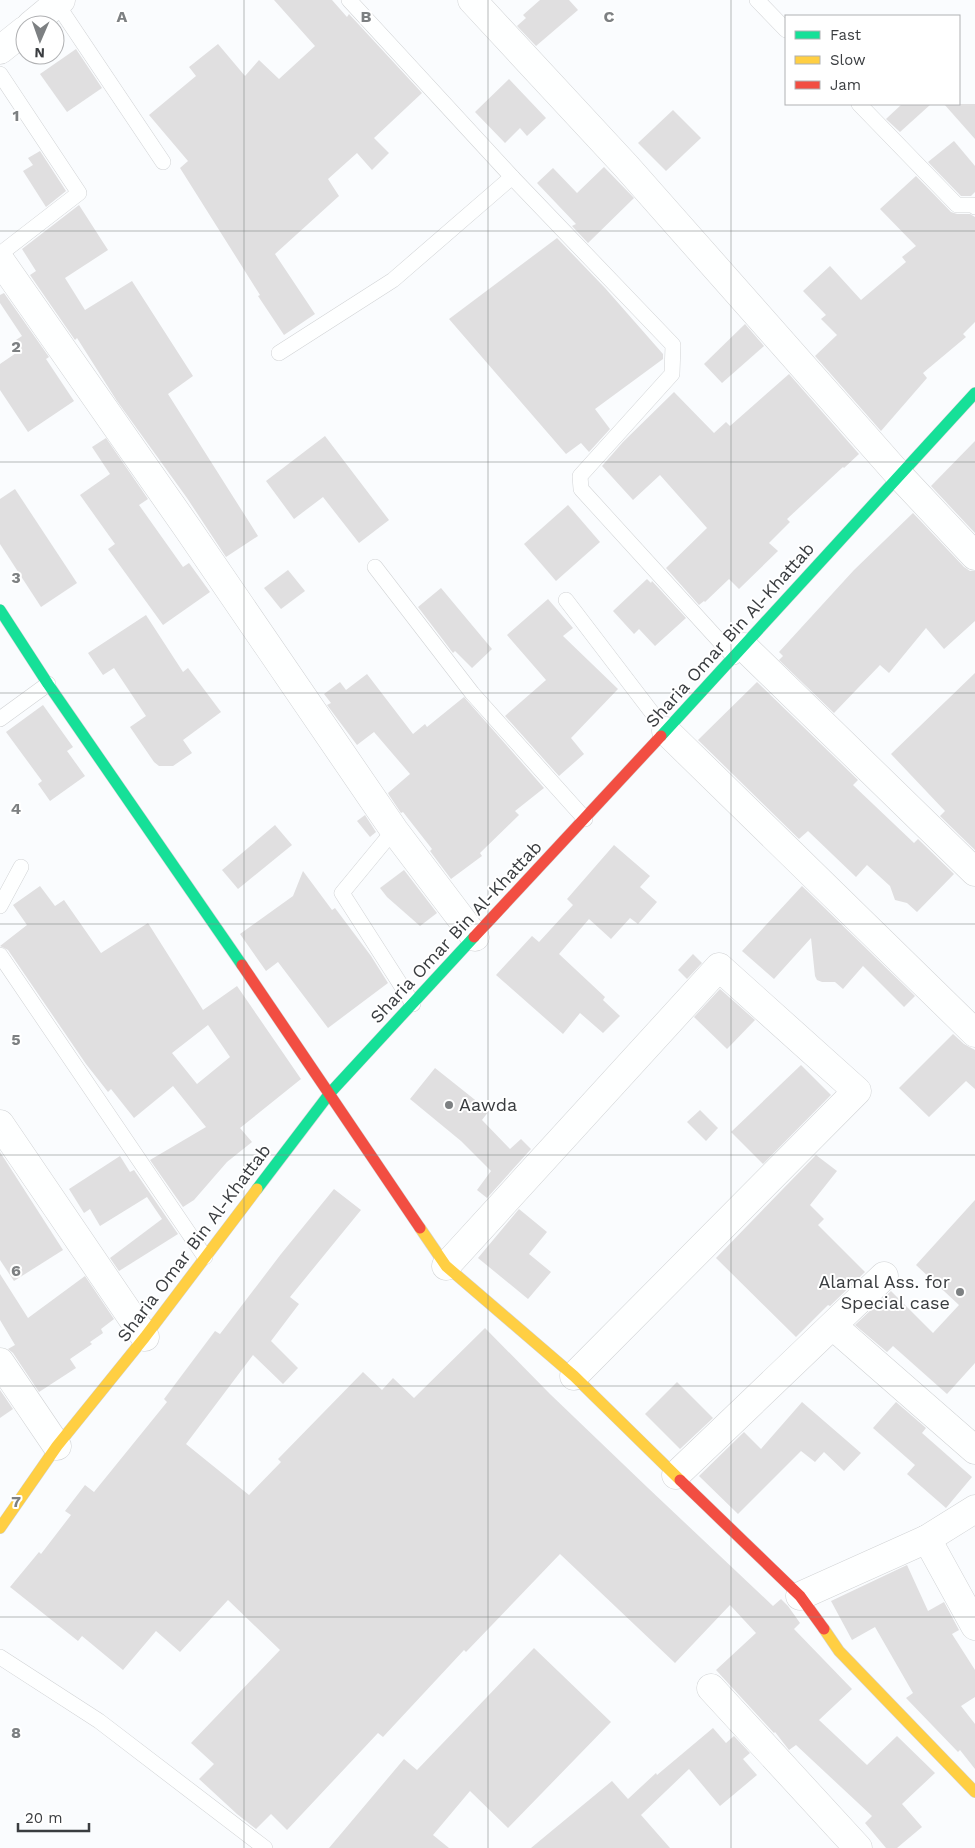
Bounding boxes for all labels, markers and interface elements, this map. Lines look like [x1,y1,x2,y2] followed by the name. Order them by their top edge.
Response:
[117,7,128,26] text: A
[361,7,372,26] text: B
[604,7,615,26] text: C
[15,15,65,65] north arrow
[785,15,960,105] legend
[830,26,862,44] text: Fast
[34,45,45,61] text: N
[830,51,866,69] text: Slow
[830,76,861,94] text: Jam
[13,106,19,125] text: 1
[11,337,21,356] text: 2
[641,538,818,732] street label: Sharia Omar Bin Al-Khattab
[11,568,21,587] text: 3
[11,799,21,818] text: 4
[366,836,546,1027] street label: Sharia Omar Bin Al-Khattab
[11,1030,21,1049] text: 5
[459,1094,517,1115] place label: Aawda
[443,1099,455,1111] marker: Aawda
[112,1140,275,1346] street label: Sharia Omar Bin Al-Khattab
[11,1261,21,1280] text: 6
[818,1271,950,1313] place label: Alamal Ass. for Special case
[954,1286,966,1298] marker: Alamal Ass. for Special case
[11,1492,21,1511] text: 7
[11,1723,21,1742] text: 8
[18,1800,89,1832] scale bar
[25,1809,63,1827] text: 20 m

